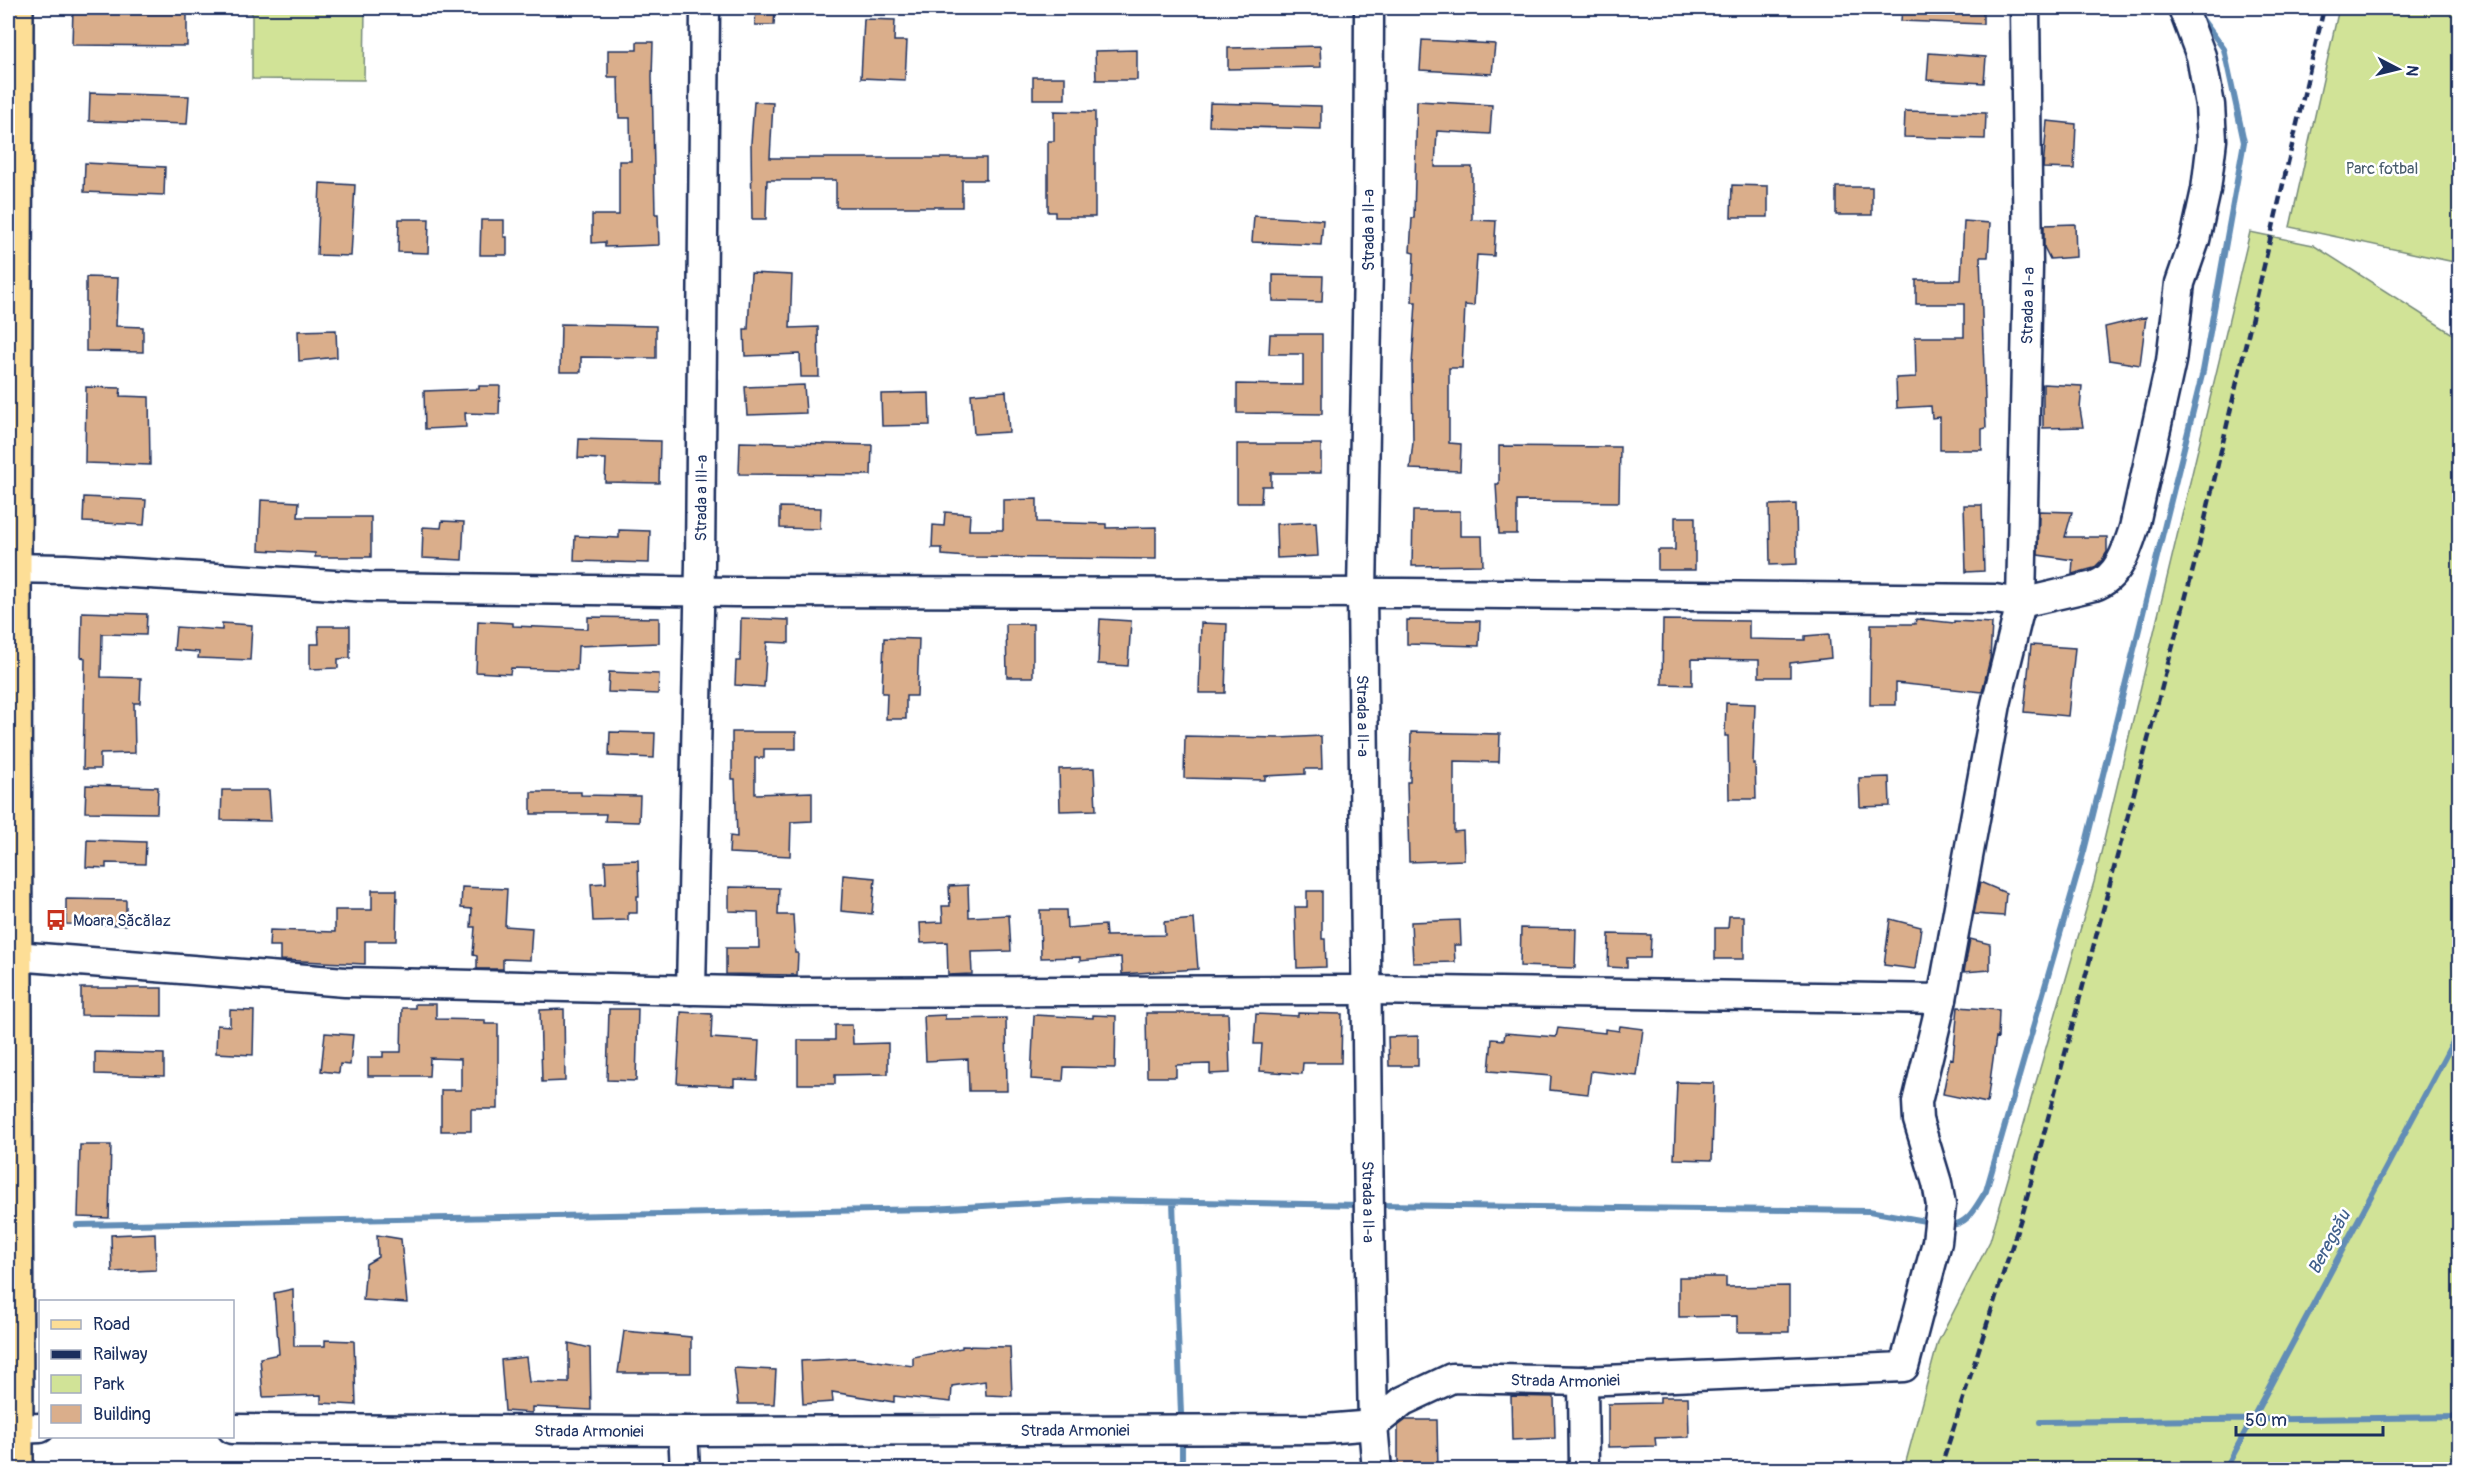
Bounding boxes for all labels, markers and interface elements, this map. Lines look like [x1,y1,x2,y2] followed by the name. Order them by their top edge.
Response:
[2368,39,2428,99] north arrow
[2401,64,2422,77] text: N
[2346,159,2418,179] park label: Parc fotbal
[1359,189,1379,271] street label: Strada a II-a
[2017,267,2039,345] street label: Strada a I-a
[691,455,712,541] street label: Strada a III-a
[1352,675,1373,757] street label: Strada a II-a
[44,908,68,932] bus stop icon: Moara Săcălaz
[73,911,171,931] place label: Moara Săcălaz
[1357,1161,1378,1243] street label: Strada a II-a
[2303,1205,2356,1278] water label: Beregsău
[39,1300,234,1438] legend
[93,1313,130,1336] text: Road
[93,1343,148,1366] text: Railway
[1510,1370,1620,1392] street label: Strada Armoniei
[93,1373,125,1396] text: Park
[2236,1399,2383,1437] scale bar
[93,1403,151,1426] text: Building
[2245,1409,2287,1432] text: 50 m
[534,1421,644,1442] street label: Strada Armoniei
[1020,1421,1130,1441] street label: Strada Armoniei

